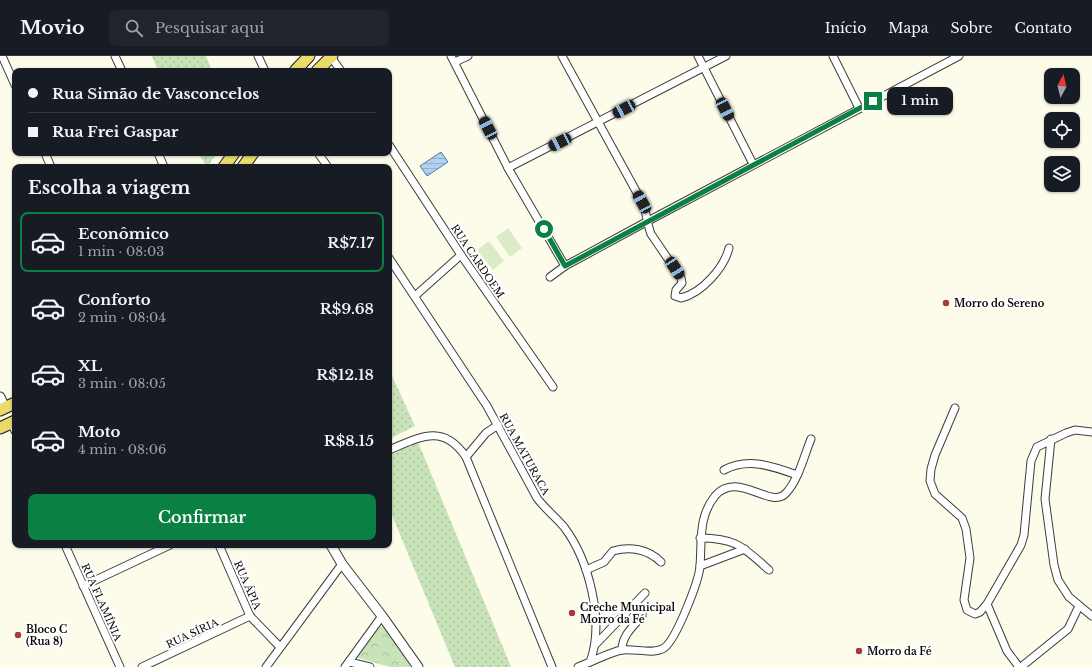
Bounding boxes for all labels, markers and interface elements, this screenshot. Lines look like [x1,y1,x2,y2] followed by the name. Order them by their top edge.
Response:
[109,10,389,46] search box
[20,16,85,39] text: Movio
[123,17,145,39] icon: search
[155,18,264,37] text: Pesquisar aqui
[825,19,866,37] text: Início
[888,19,929,37] text: Mapa
[951,19,992,37] text: Sobre
[1014,19,1072,37] text: Contato
[1044,68,1080,104] north arrow
[1044,68,1080,192] map controls
[52,84,259,103] text: Rua Simão de Vasconcelos
[887,87,953,115] callout: 1 min
[864,92,882,110] route end
[901,92,939,109] text: 1 min
[714,96,736,122] car
[611,98,637,120] car
[1044,112,1080,148] button: locate
[477,115,499,141] car
[52,122,178,141] text: Rua Frei Gaspar
[547,131,573,153] car
[1044,156,1080,192] button: layers
[28,177,191,199] text: Escolha a viagem
[631,189,653,215] car
[535,220,553,238] route start
[448,222,507,301] street label: RUA CARDOEM
[30,224,66,260] icon: car
[78,224,169,243] text: Econômico
[327,233,374,252] text: R$7.17
[78,243,164,260] text: 1 min · 08:03
[663,255,687,281] car
[30,290,66,326] icon: car
[78,290,151,309] text: Conforto
[954,297,1045,310] place label: Morro do Sereno
[941,298,951,308] marker: Morro do Sereno
[320,299,374,318] text: R$9.68
[78,309,166,326] text: 2 min · 08:04
[30,356,66,392] icon: car
[78,356,102,375] text: XL
[316,365,374,384] text: R$12.18
[78,375,166,392] text: 3 min · 08:05
[497,411,553,498] street label: RUA MATURACA
[30,422,66,458] icon: car
[78,422,120,441] text: Moto
[324,431,374,450] text: R$8.15
[78,441,166,458] text: 4 min · 08:06
[28,494,376,540] button: Confirmar
[231,558,265,612] street label: RUA ÁPIA
[79,561,126,643] street label: RUA FLAMÍNIA
[580,601,675,626] place label: Creche Municipal Morro da Fé
[567,608,577,618] marker: Creche Municipal Morro da Fé
[163,615,221,651] street label: RUA SÍRIA
[26,623,67,648] place label: Bloco C (Rua 8)
[13,630,23,640] marker: Bloco C (Rua 8)
[867,645,932,658] place label: Morro da Fé
[854,646,864,656] marker: Morro da Fé

